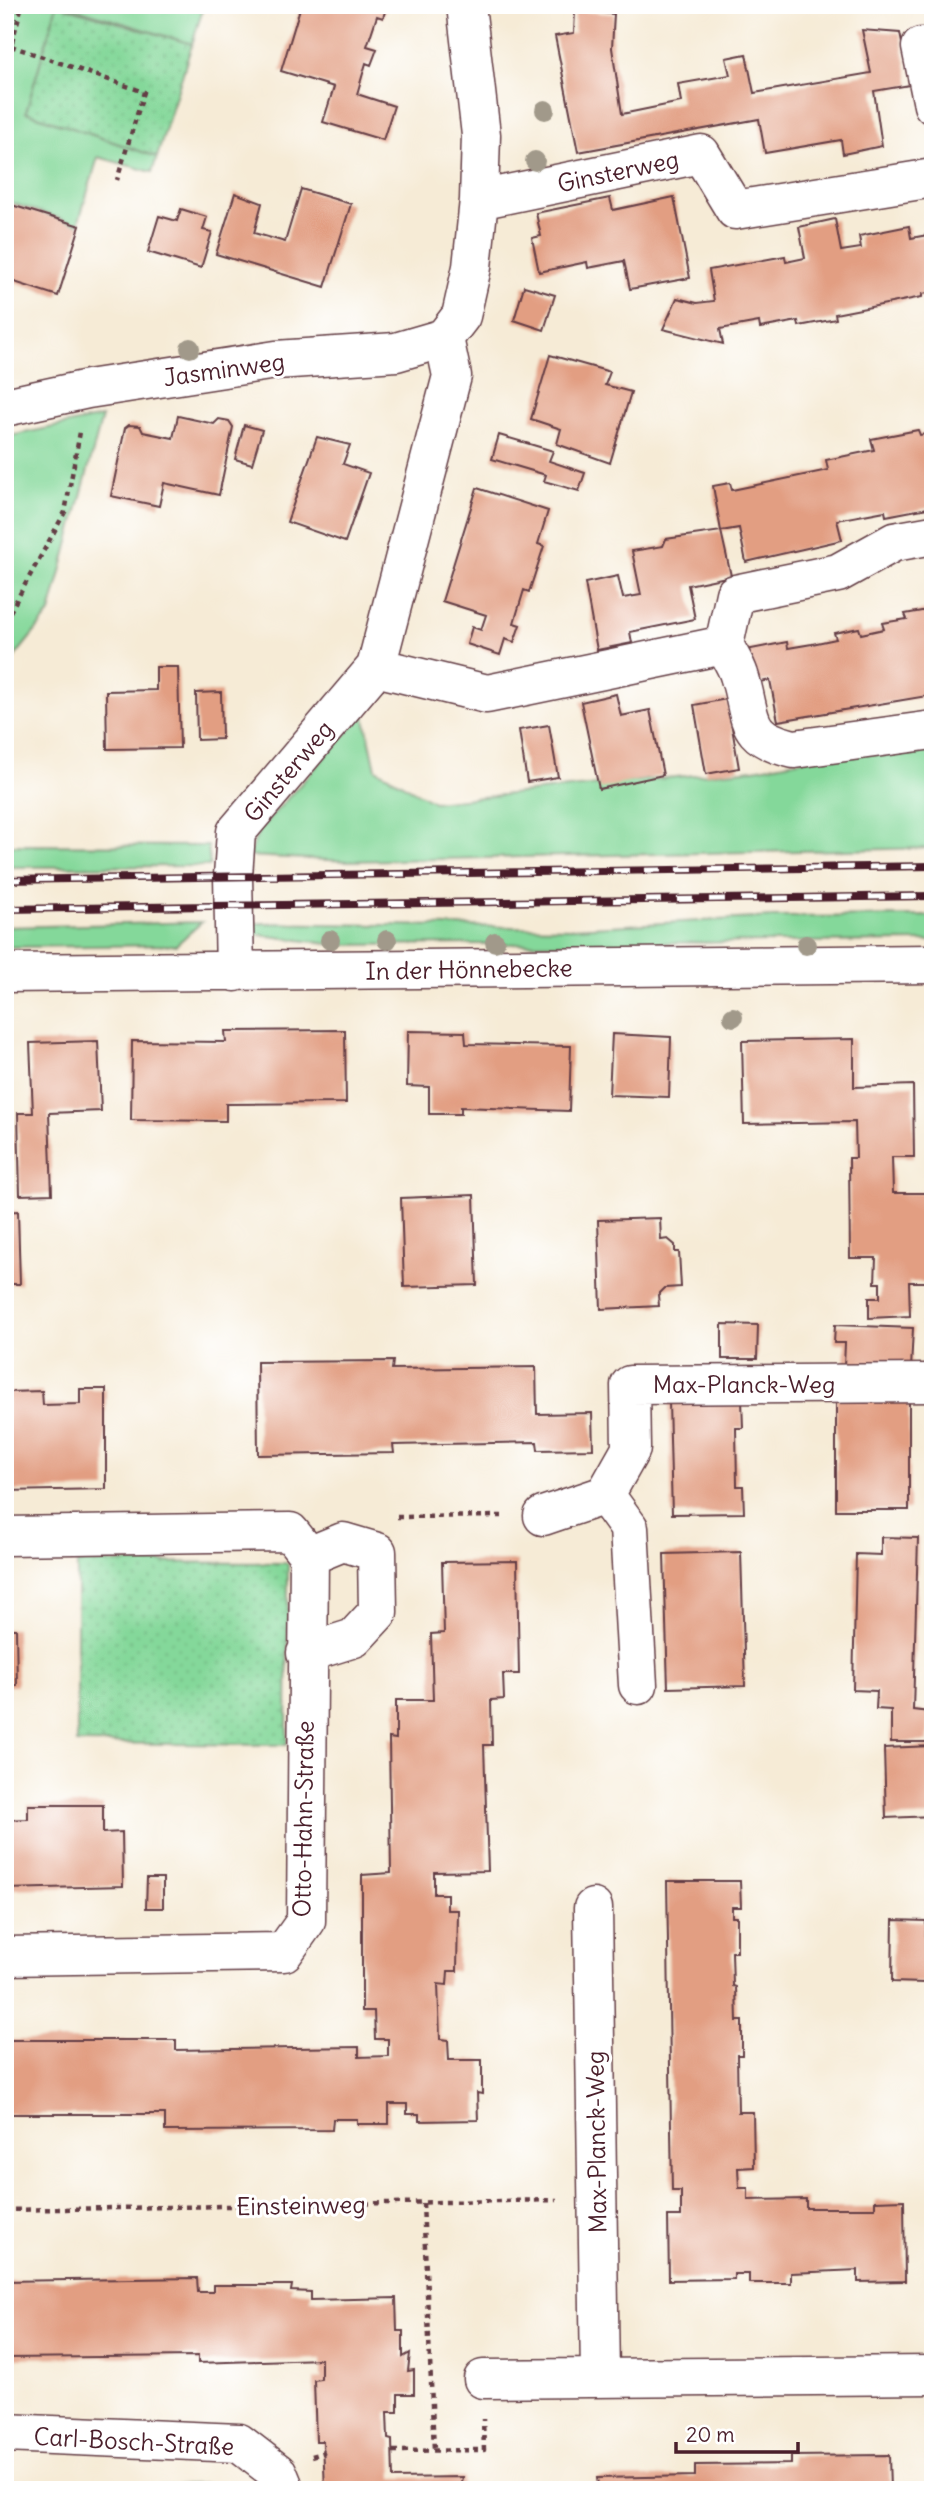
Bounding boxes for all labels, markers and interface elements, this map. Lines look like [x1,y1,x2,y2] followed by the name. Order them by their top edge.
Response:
[555,144,681,198] street label: Ginsterweg
[161,346,287,392] street label: Jasminweg
[237,714,339,828] street label: Ginsterweg
[365,952,573,986] street label: In der Hönnebecke
[653,1369,835,1399] street label: Max-Planck-Weg
[286,1720,320,1918] street label: Otto-Hahn-Straße
[579,2050,613,2234] street label: Max-Planck-Weg
[236,2189,366,2221] street label: Einsteinweg
[676,2411,798,2455] scale bar
[33,2421,235,2461] street label: Carl-Bosch-Straße
[686,2421,735,2448] text: 20 m

